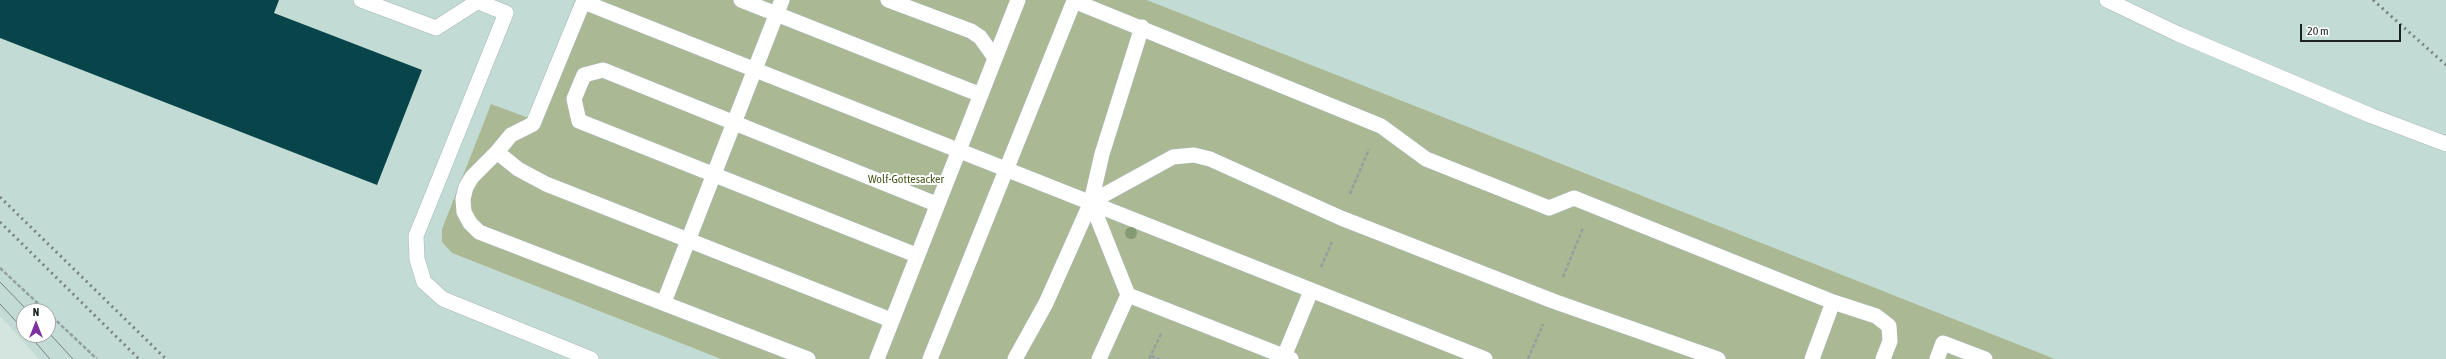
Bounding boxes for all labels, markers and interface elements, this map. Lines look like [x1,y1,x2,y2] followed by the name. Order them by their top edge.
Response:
[2302,16,2403,42] scale bar
[2307,24,2329,38] text: 20 m
[868,172,944,186] park label: Wolf-Gottesacker
[16,303,56,343] north arrow
[33,306,39,318] text: N

